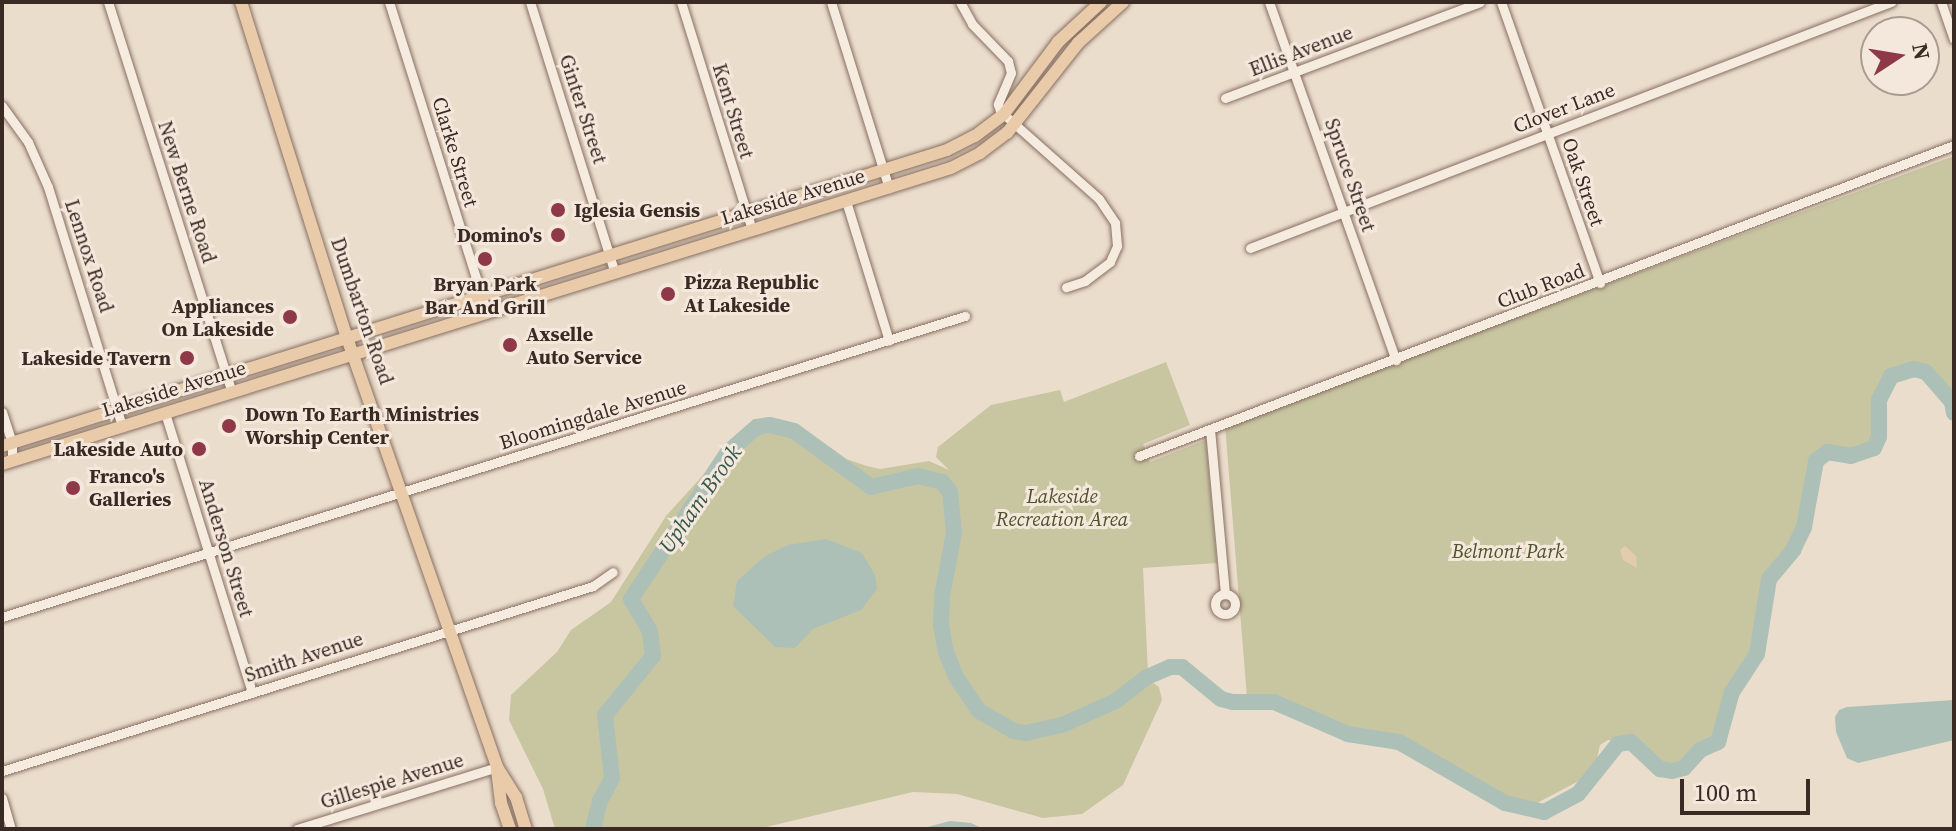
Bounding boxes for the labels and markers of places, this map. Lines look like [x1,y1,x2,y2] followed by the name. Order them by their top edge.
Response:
[574,198,700,222] place label: Iglesia Gensis
[549,201,567,219] marker: Iglesia Gensis
[457,223,542,247] place label: Domino's
[549,226,567,244] marker: Domino's
[476,250,494,268] marker: Bryan Park Bar And Grill
[684,270,819,317] place label: Pizza Republic At Lakeside
[424,272,546,319] place label: Bryan Park Bar And Grill
[659,285,677,303] marker: Pizza Republic At Lakeside
[162,294,274,341] place label: Appliances On Lakeside
[281,308,299,326] marker: Appliances On Lakeside
[526,322,642,369] place label: Axselle Auto Service
[501,336,519,354] marker: Axselle Auto Service
[21,346,171,370] place label: Lakeside Tavern
[178,349,196,367] marker: Lakeside Tavern
[245,402,479,449] place label: Down To Earth Ministries Worship Center
[220,417,238,435] marker: Down To Earth Ministries Worship Center
[54,437,183,461] place label: Lakeside Auto
[190,440,208,458] marker: Lakeside Auto
[89,464,171,511] place label: Franco's Galleries
[64,479,82,497] marker: Franco's Galleries

